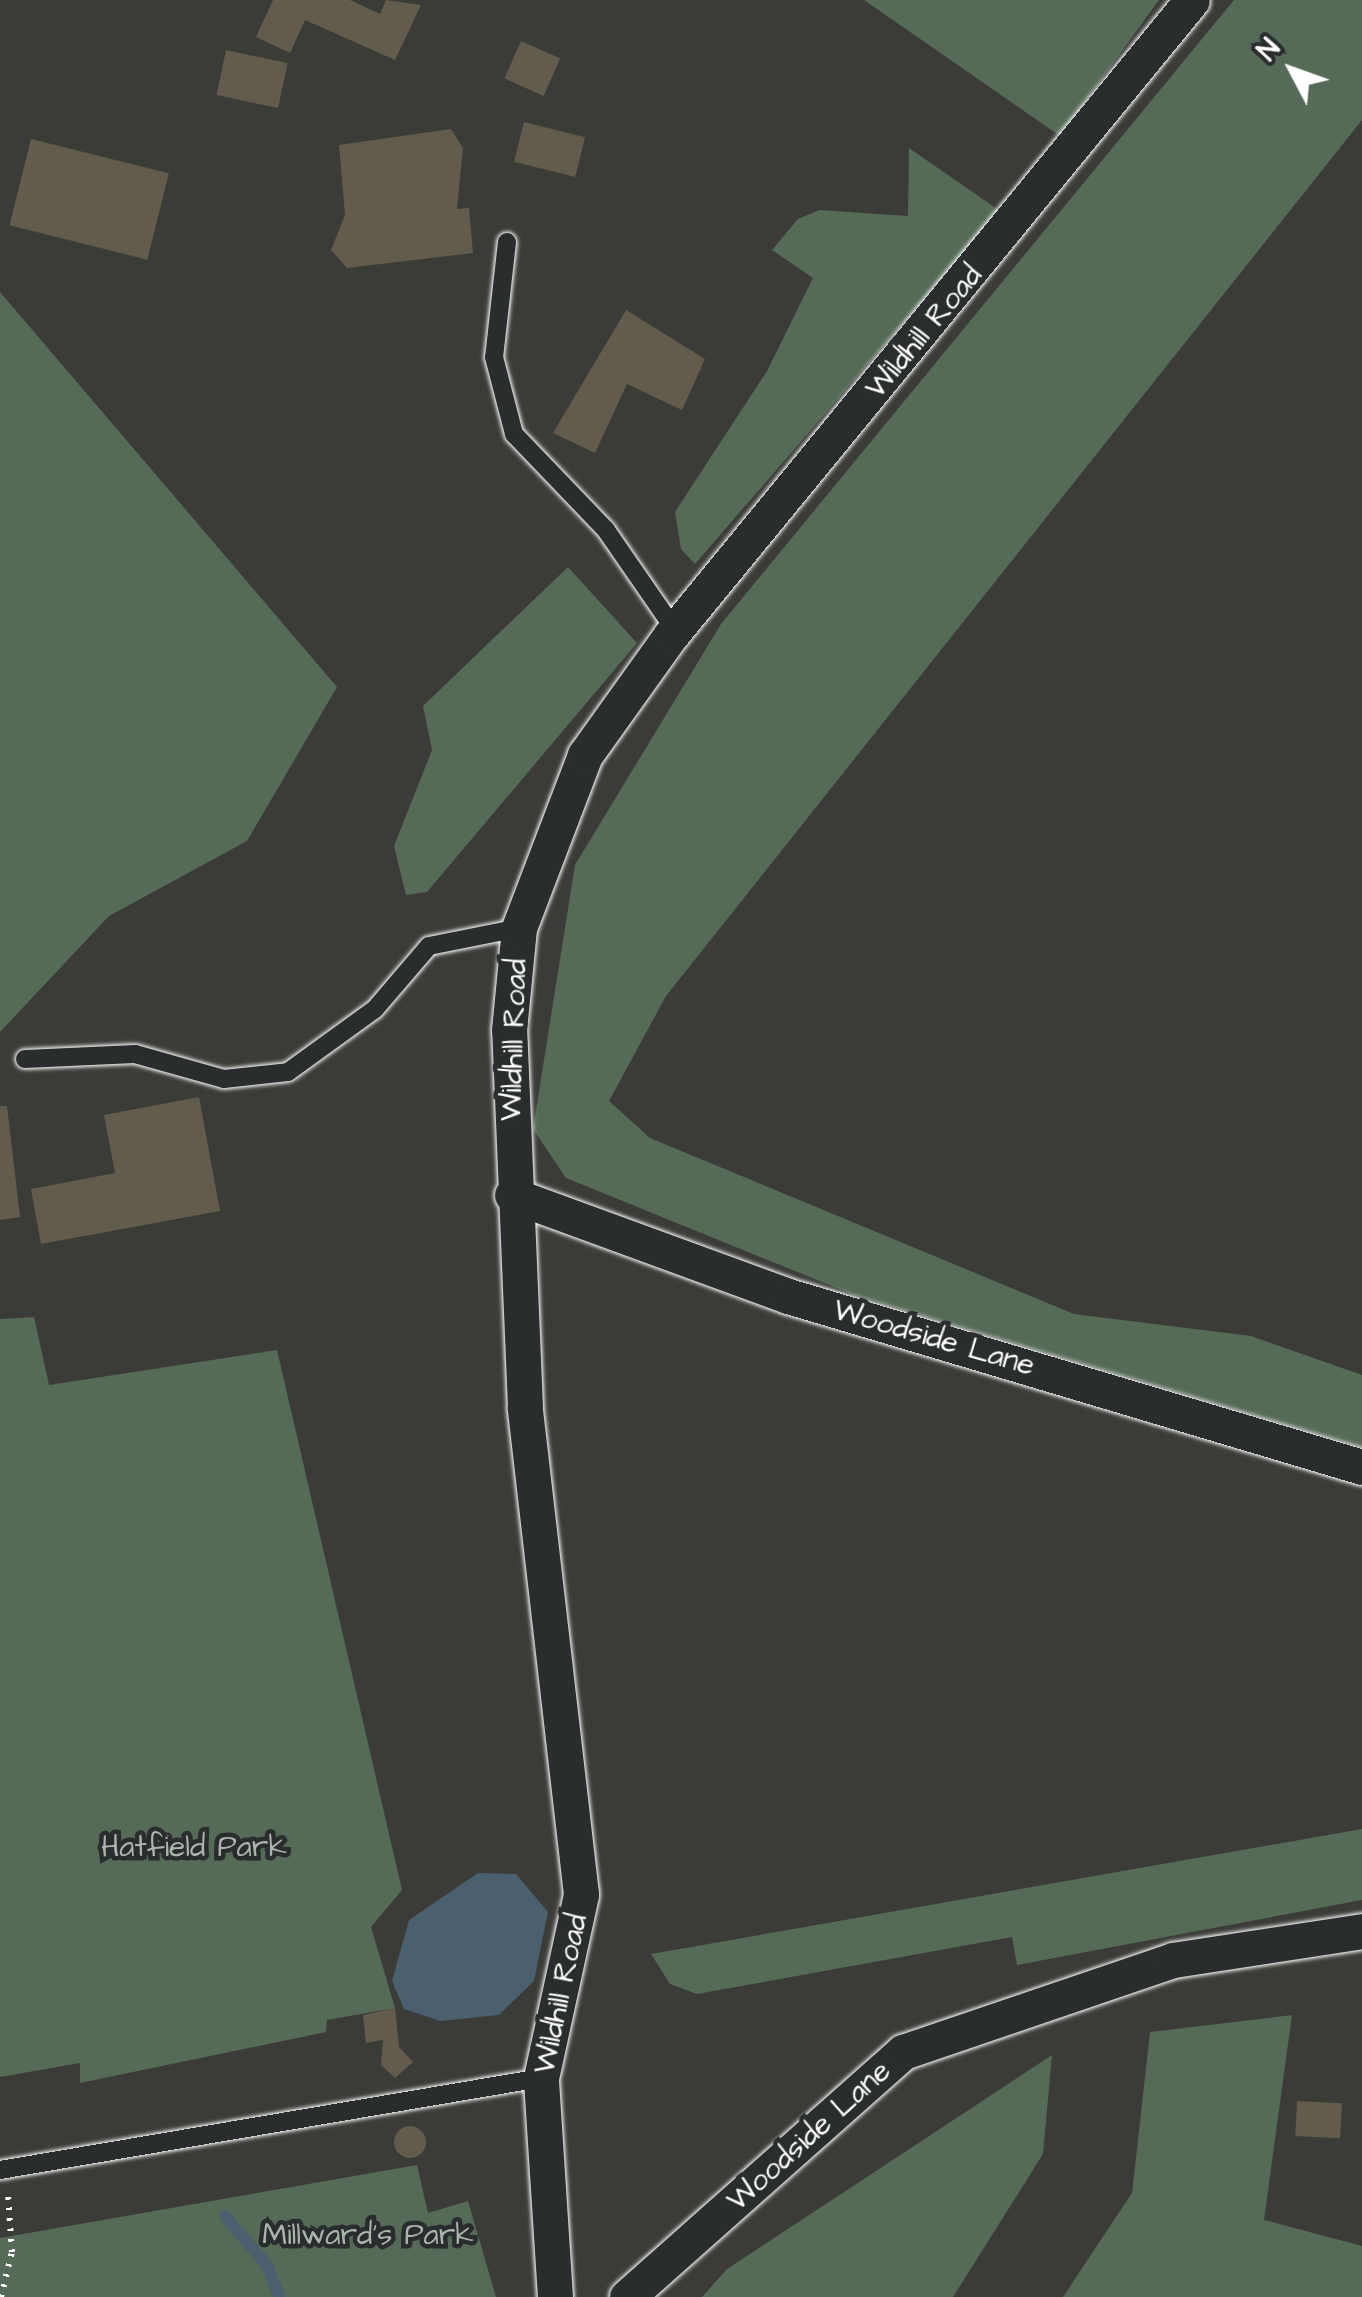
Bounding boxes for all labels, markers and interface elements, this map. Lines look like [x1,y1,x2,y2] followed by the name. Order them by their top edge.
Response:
[1242,20,1342,120] north arrow
[1249,31,1289,69] text: N
[858,258,990,406] street label: Wildhill Road
[493,958,535,1122] street label: Wildhill Road
[829,1292,1039,1384] street label: Woodside Lane
[101,1829,287,1865] park label: Hatfield Park
[526,1911,596,2077] street label: Wildhill Road
[720,2053,898,2219] street label: Woodside Lane
[262,2217,474,2253] park label: Millward's Park

